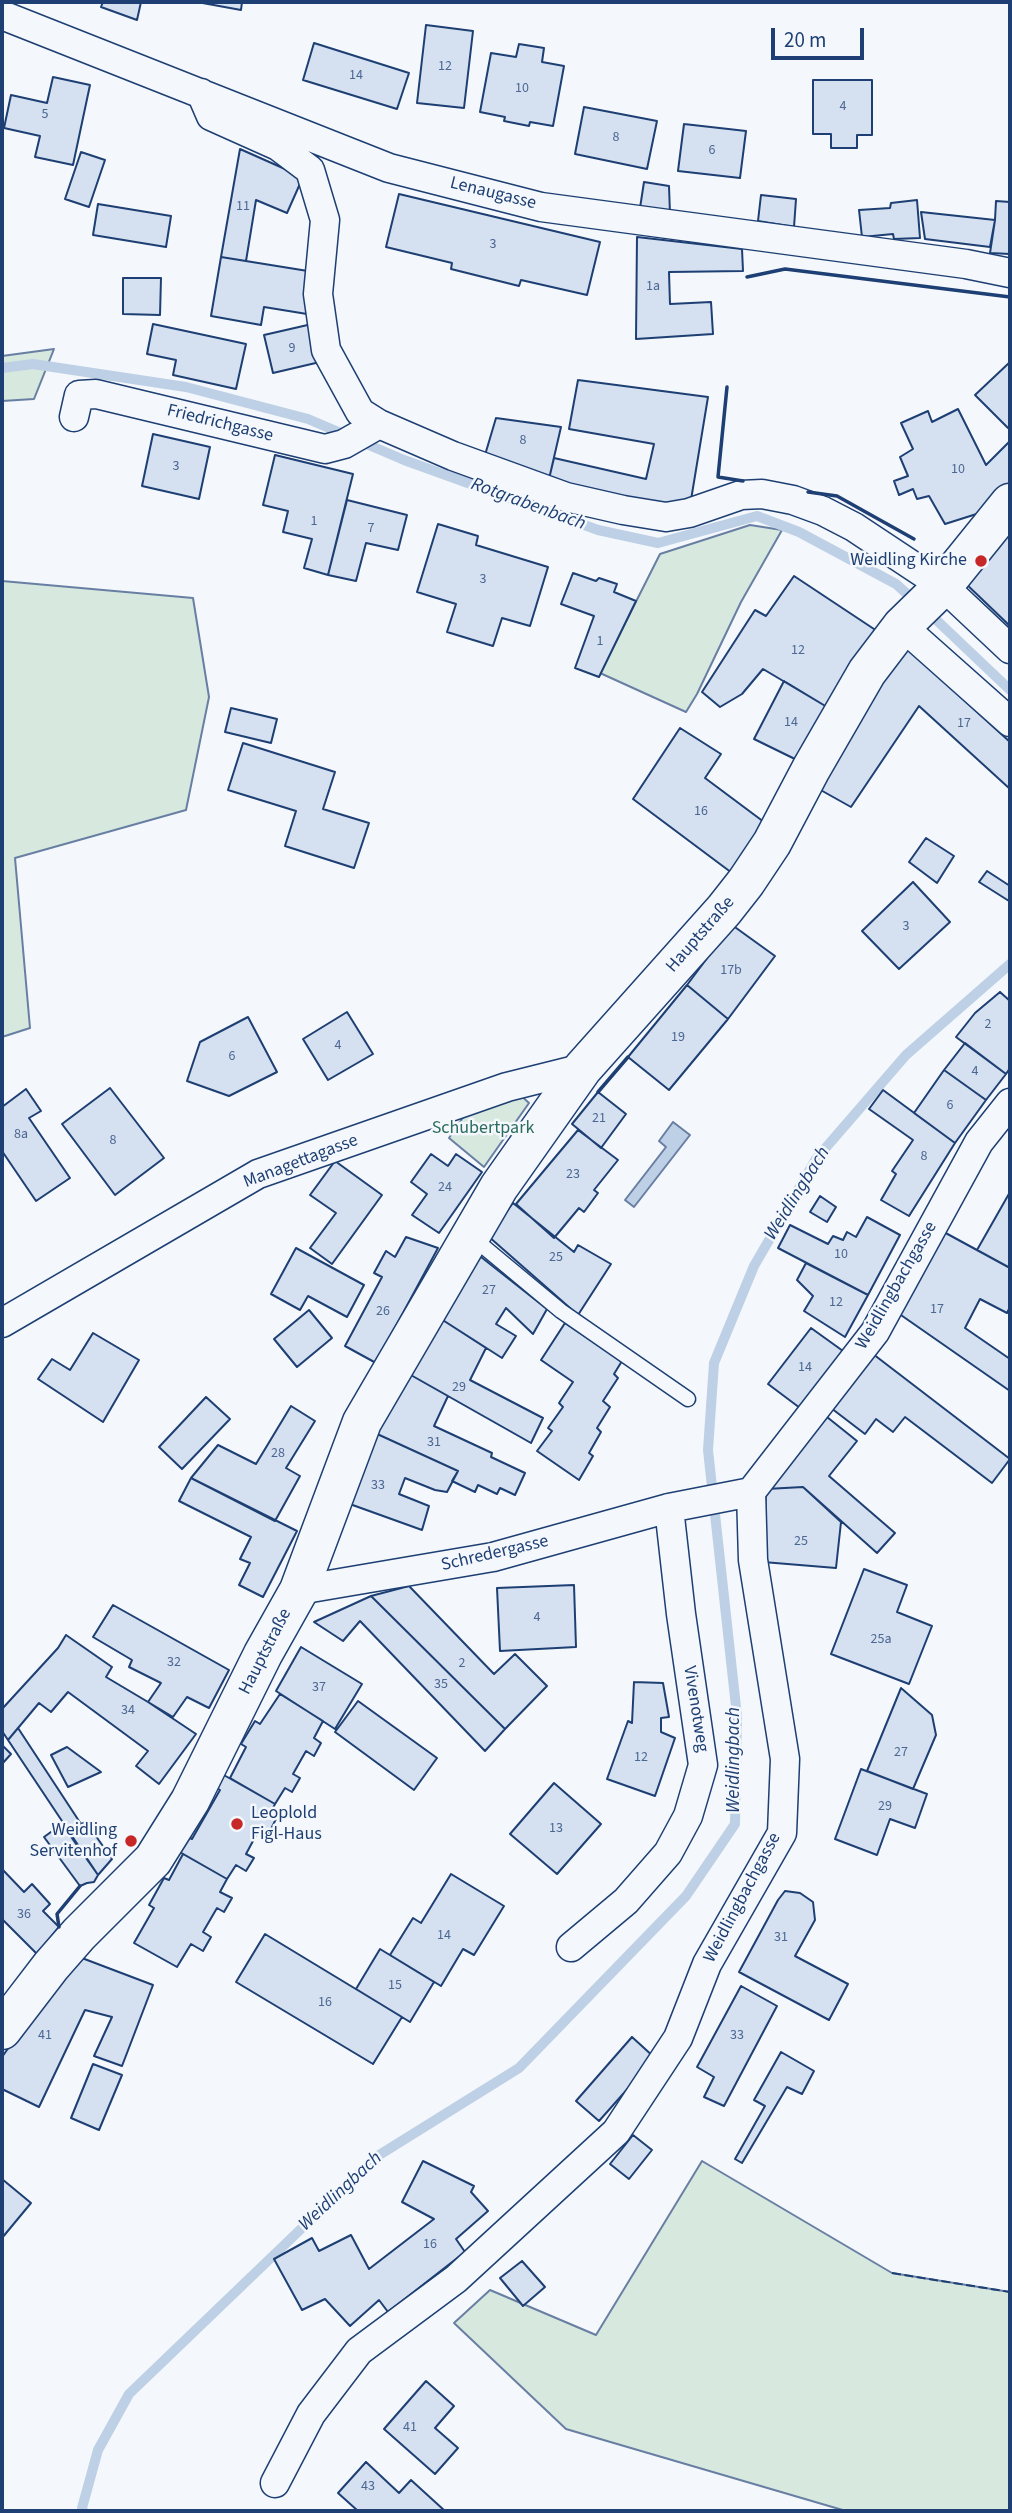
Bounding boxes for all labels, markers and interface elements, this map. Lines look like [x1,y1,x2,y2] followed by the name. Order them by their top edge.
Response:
[774,14,867,58] scale bar
[784,25,826,55] text: 20 m
[438,59,452,75] house number: 12
[349,68,363,84] house number: 14
[515,81,529,97] house number: 10
[840,99,846,115] house number: 4
[42,107,48,123] house number: 5
[613,130,619,146] house number: 8
[709,143,715,159] house number: 6
[448,173,538,215] street label: Lenaugasse
[236,199,250,215] house number: 11
[490,237,496,253] house number: 3
[646,279,660,295] house number: 1a
[289,341,295,357] house number: 9
[165,400,275,448] street label: Friedrichgasse
[520,433,526,449] house number: 8
[173,459,179,475] house number: 3
[951,462,965,478] house number: 10
[467,474,589,536] water label: Rotgrabenbach
[311,514,317,530] house number: 1
[368,521,374,537] house number: 7
[850,550,967,572] place label: Weidling Kirche
[973,553,989,569] marker: Weidling Kirche
[480,572,486,588] house number: 3
[597,634,603,650] house number: 1
[791,643,805,659] house number: 12
[784,715,798,731] house number: 14
[957,716,971,732] house number: 17
[694,804,708,820] house number: 16
[662,893,740,977] street label: Hauptstraße
[903,919,909,935] house number: 3
[720,963,742,979] house number: 17b
[985,1017,991,1033] house number: 2
[671,1030,685,1046] house number: 19
[335,1038,341,1054] house number: 4
[229,1049,235,1065] house number: 6
[972,1064,978,1080] house number: 4
[947,1098,953,1114] house number: 6
[592,1111,606,1127] house number: 21
[432,1118,534,1140] park label: Schubertpark
[14,1127,28,1143] house number: 8a
[241,1130,361,1194] street label: Managettagasse
[110,1133,116,1149] house number: 8
[760,1143,836,1245] water label: Weidlingbach
[921,1149,927,1165] house number: 8
[566,1167,580,1183] house number: 23
[438,1180,452,1196] house number: 24
[852,1218,942,1354] street label: Weidlingbachgasse
[834,1247,848,1263] house number: 10
[549,1250,563,1266] house number: 25
[482,1283,496,1299] house number: 27
[829,1295,843,1311] house number: 12
[930,1302,944,1318] house number: 17
[376,1304,390,1320] house number: 26
[798,1360,812,1376] house number: 14
[452,1380,466,1396] house number: 29
[427,1435,441,1451] house number: 31
[271,1446,285,1462] house number: 28
[371,1478,385,1494] house number: 33
[439,1531,551,1577] street label: Schredergasse
[794,1534,808,1550] house number: 25
[235,1605,297,1699] street label: Hauptstraße
[534,1610,540,1626] house number: 4
[871,1632,891,1648] house number: 25a
[167,1655,181,1671] house number: 32
[459,1656,465,1672] house number: 2
[678,1664,712,1754] street label: Vivenotweg
[434,1677,448,1693] house number: 35
[312,1680,326,1696] house number: 37
[121,1703,135,1719] house number: 34
[724,1707,746,1813] water label: Weidlingbach
[894,1745,908,1761] house number: 27
[634,1750,648,1766] house number: 12
[878,1799,892,1815] house number: 29
[251,1803,322,1846] place label: Leoplold Figl-Haus
[229,1816,245,1832] marker: Leoplold Figl-Haus
[30,1820,117,1862] place label: Weidling Servitenhof
[549,1821,563,1837] house number: 13
[700,1829,786,1967] street label: Weidlingbachgasse
[123,1833,139,1849] marker: Weidling Servitenhof
[17,1907,31,1923] house number: 36
[437,1928,451,1944] house number: 14
[774,1930,788,1946] house number: 31
[388,1978,402,1994] house number: 15
[318,1995,332,2011] house number: 16
[38,2028,52,2044] house number: 41
[730,2028,744,2044] house number: 33
[295,2148,387,2236] water label: Weidlingbach
[423,2237,437,2253] house number: 16
[403,2420,417,2436] house number: 41
[361,2479,375,2495] house number: 43

